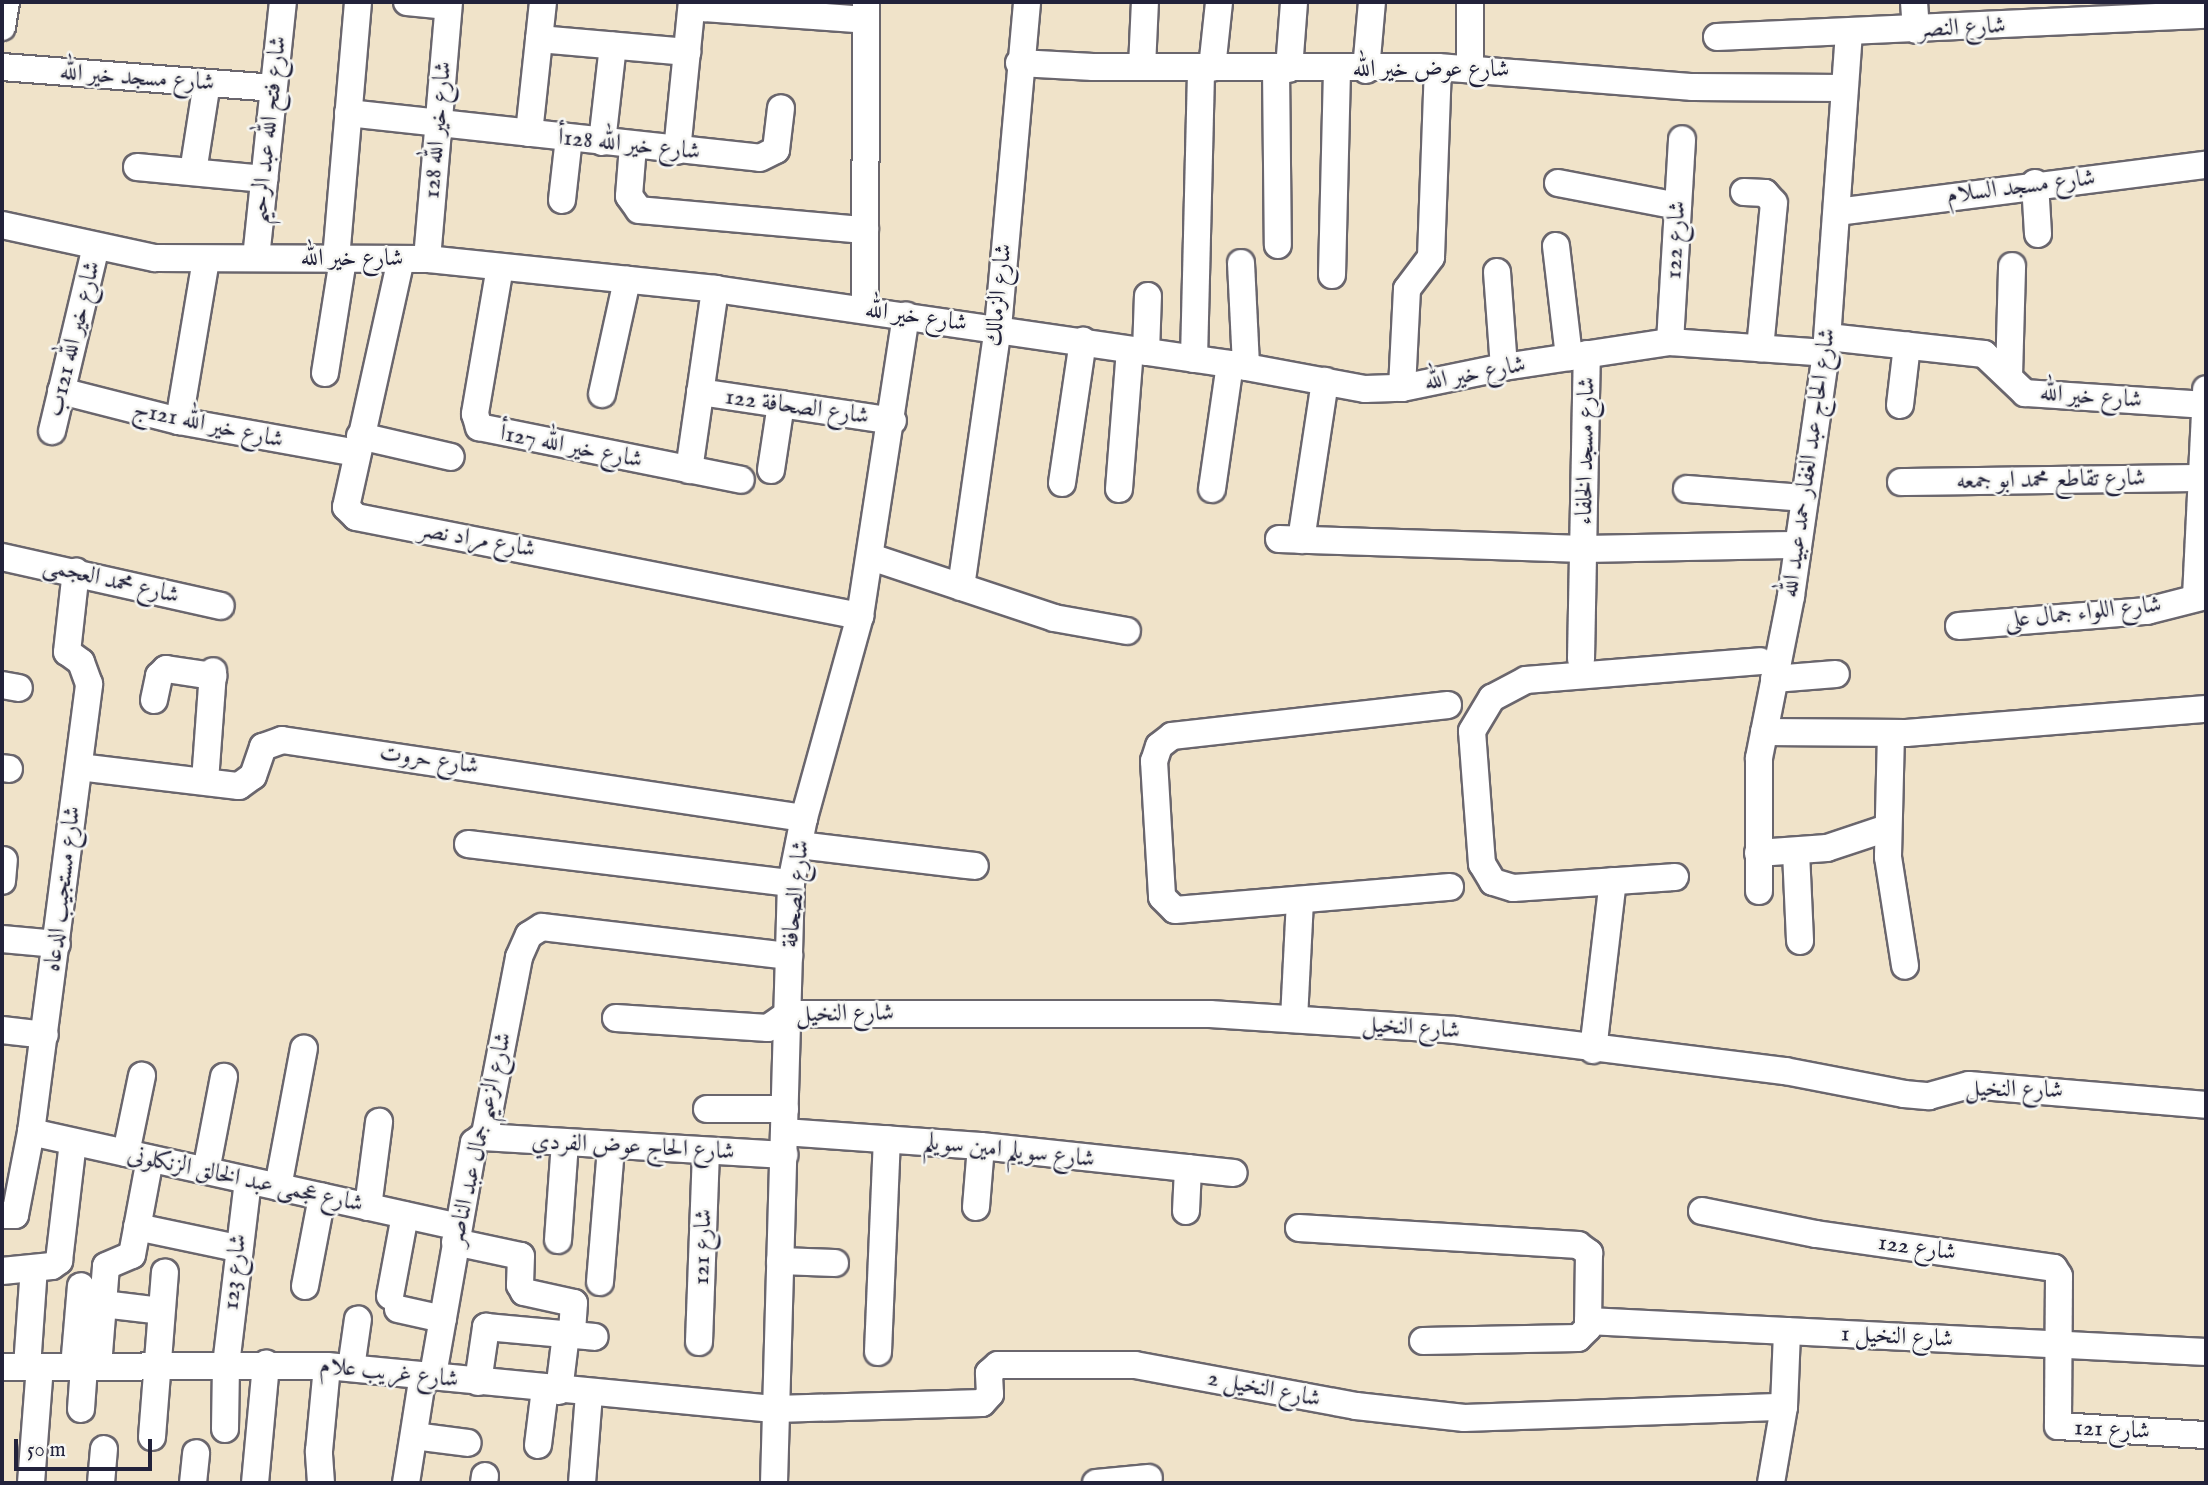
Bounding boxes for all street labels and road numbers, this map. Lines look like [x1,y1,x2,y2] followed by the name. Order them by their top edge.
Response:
[1917,11,2007,45] street label: شارع النصر
[245,35,293,225] street label: شارع فتح الله عبد الرحيم
[1353,56,1509,84] street label: شارع عوض خير الله
[59,58,215,98] street label: شارع مسجد خير الله
[418,60,458,200] street label: شارع خير الله 128
[556,123,702,167] street label: شارع خير الله 128أ
[1945,164,2097,210] street label: شارع مسجد السلام
[1660,200,1692,280] street label: شارع 122
[979,242,1019,348] street label: شارع الزمالك
[301,245,403,273] street label: شارع خير الله
[41,258,107,420] street label: شارع خير الله 121ب
[863,296,969,338] street label: شارع خير الله
[1776,326,1842,600] street label: شارع الحاج عبد الغفار حمد عبيد الله
[1422,350,1528,398] street label: شارع خير الله
[1570,377,1602,525] street label: شارع مسجد الخلفاء
[2039,379,2143,415] street label: شارع خير الله
[723,383,871,431] street label: شارع الصحافة 122
[130,395,286,455] street label: شارع خير الله 121ج
[497,419,645,475] street label: شارع خير الله 127أ
[1956,464,2146,496] street label: شارع تقاطع محمد ابو جمعه
[416,516,538,564] street label: شارع مراد نصر
[40,551,182,611] street label: شارع محمد العجمى
[2003,590,2163,636] street label: شارع اللواء جمال على
[378,739,480,781] street label: شارع حروت
[39,805,87,973] street label: شارع مستجيب الدعاه
[776,839,816,949] street label: شارع الصحافة
[796,999,894,1029] street label: شارع النخيل
[1361,1010,1461,1046] street label: شارع النخيل
[441,1030,519,1248] street label: شارع الزعيم جمال عبد الناصر
[1965,1075,2063,1105] street label: شارع النخيل
[531,1127,735,1167] street label: شارع الحاج عوض الفردي
[922,1128,1096,1174] street label: شارع سويلم امين سويلم
[124,1141,366,1219] street label: شارع عجمى عبد الخالق الزنكلونى
[687,1208,719,1286] street label: شارع 121
[1876,1228,1958,1268] street label: شارع 122
[217,1233,253,1311] street label: شارع 123
[1840,1320,1954,1354] street label: شارع النخيل 1
[318,1351,460,1395] street label: شارع غريب علام
[1205,1364,1323,1414] street label: شارع النخيل 2
[2073,1414,2151,1446] street label: شارع 121

